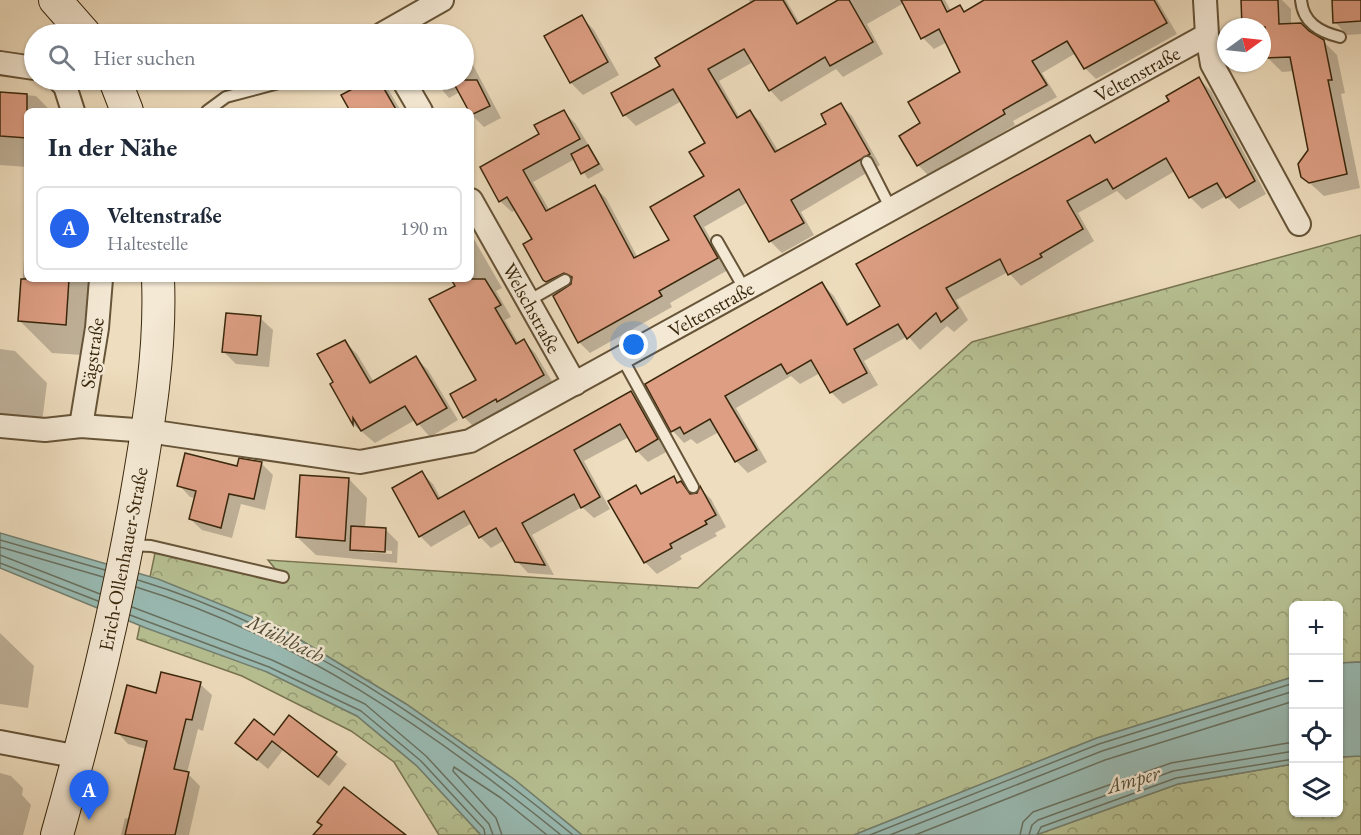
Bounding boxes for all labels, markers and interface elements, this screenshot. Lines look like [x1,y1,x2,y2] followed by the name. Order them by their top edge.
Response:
[1217,18,1271,72] north arrow
[24,24,474,90] search box
[1090,40,1185,108] street label: Veltenstraße
[45,41,78,74] icon: search
[93,43,196,72] text: Hier suchen
[48,130,177,164] text: In der Nähe
[107,201,222,230] text: Veltenstraße
[62,215,77,241] text: A
[400,215,448,241] text: 190 m
[107,230,188,256] text: Haltestelle
[497,258,567,358] street label: Welschstraße
[664,275,759,343] street label: Veltenstraße
[74,316,110,390] street label: Sägstraße
[619,330,648,359] your location
[92,465,154,653] street label: Erich-Ollenhauer-Straße
[1289,601,1343,817] map controls
[1289,601,1343,655] button: +
[241,607,329,668] water label: Mühlbach
[1289,655,1343,709] button: −
[1289,709,1343,763] button: locate
[1101,758,1164,800] water label: Amper
[1289,763,1343,817] button: layers
[70,770,109,820] pin: A

